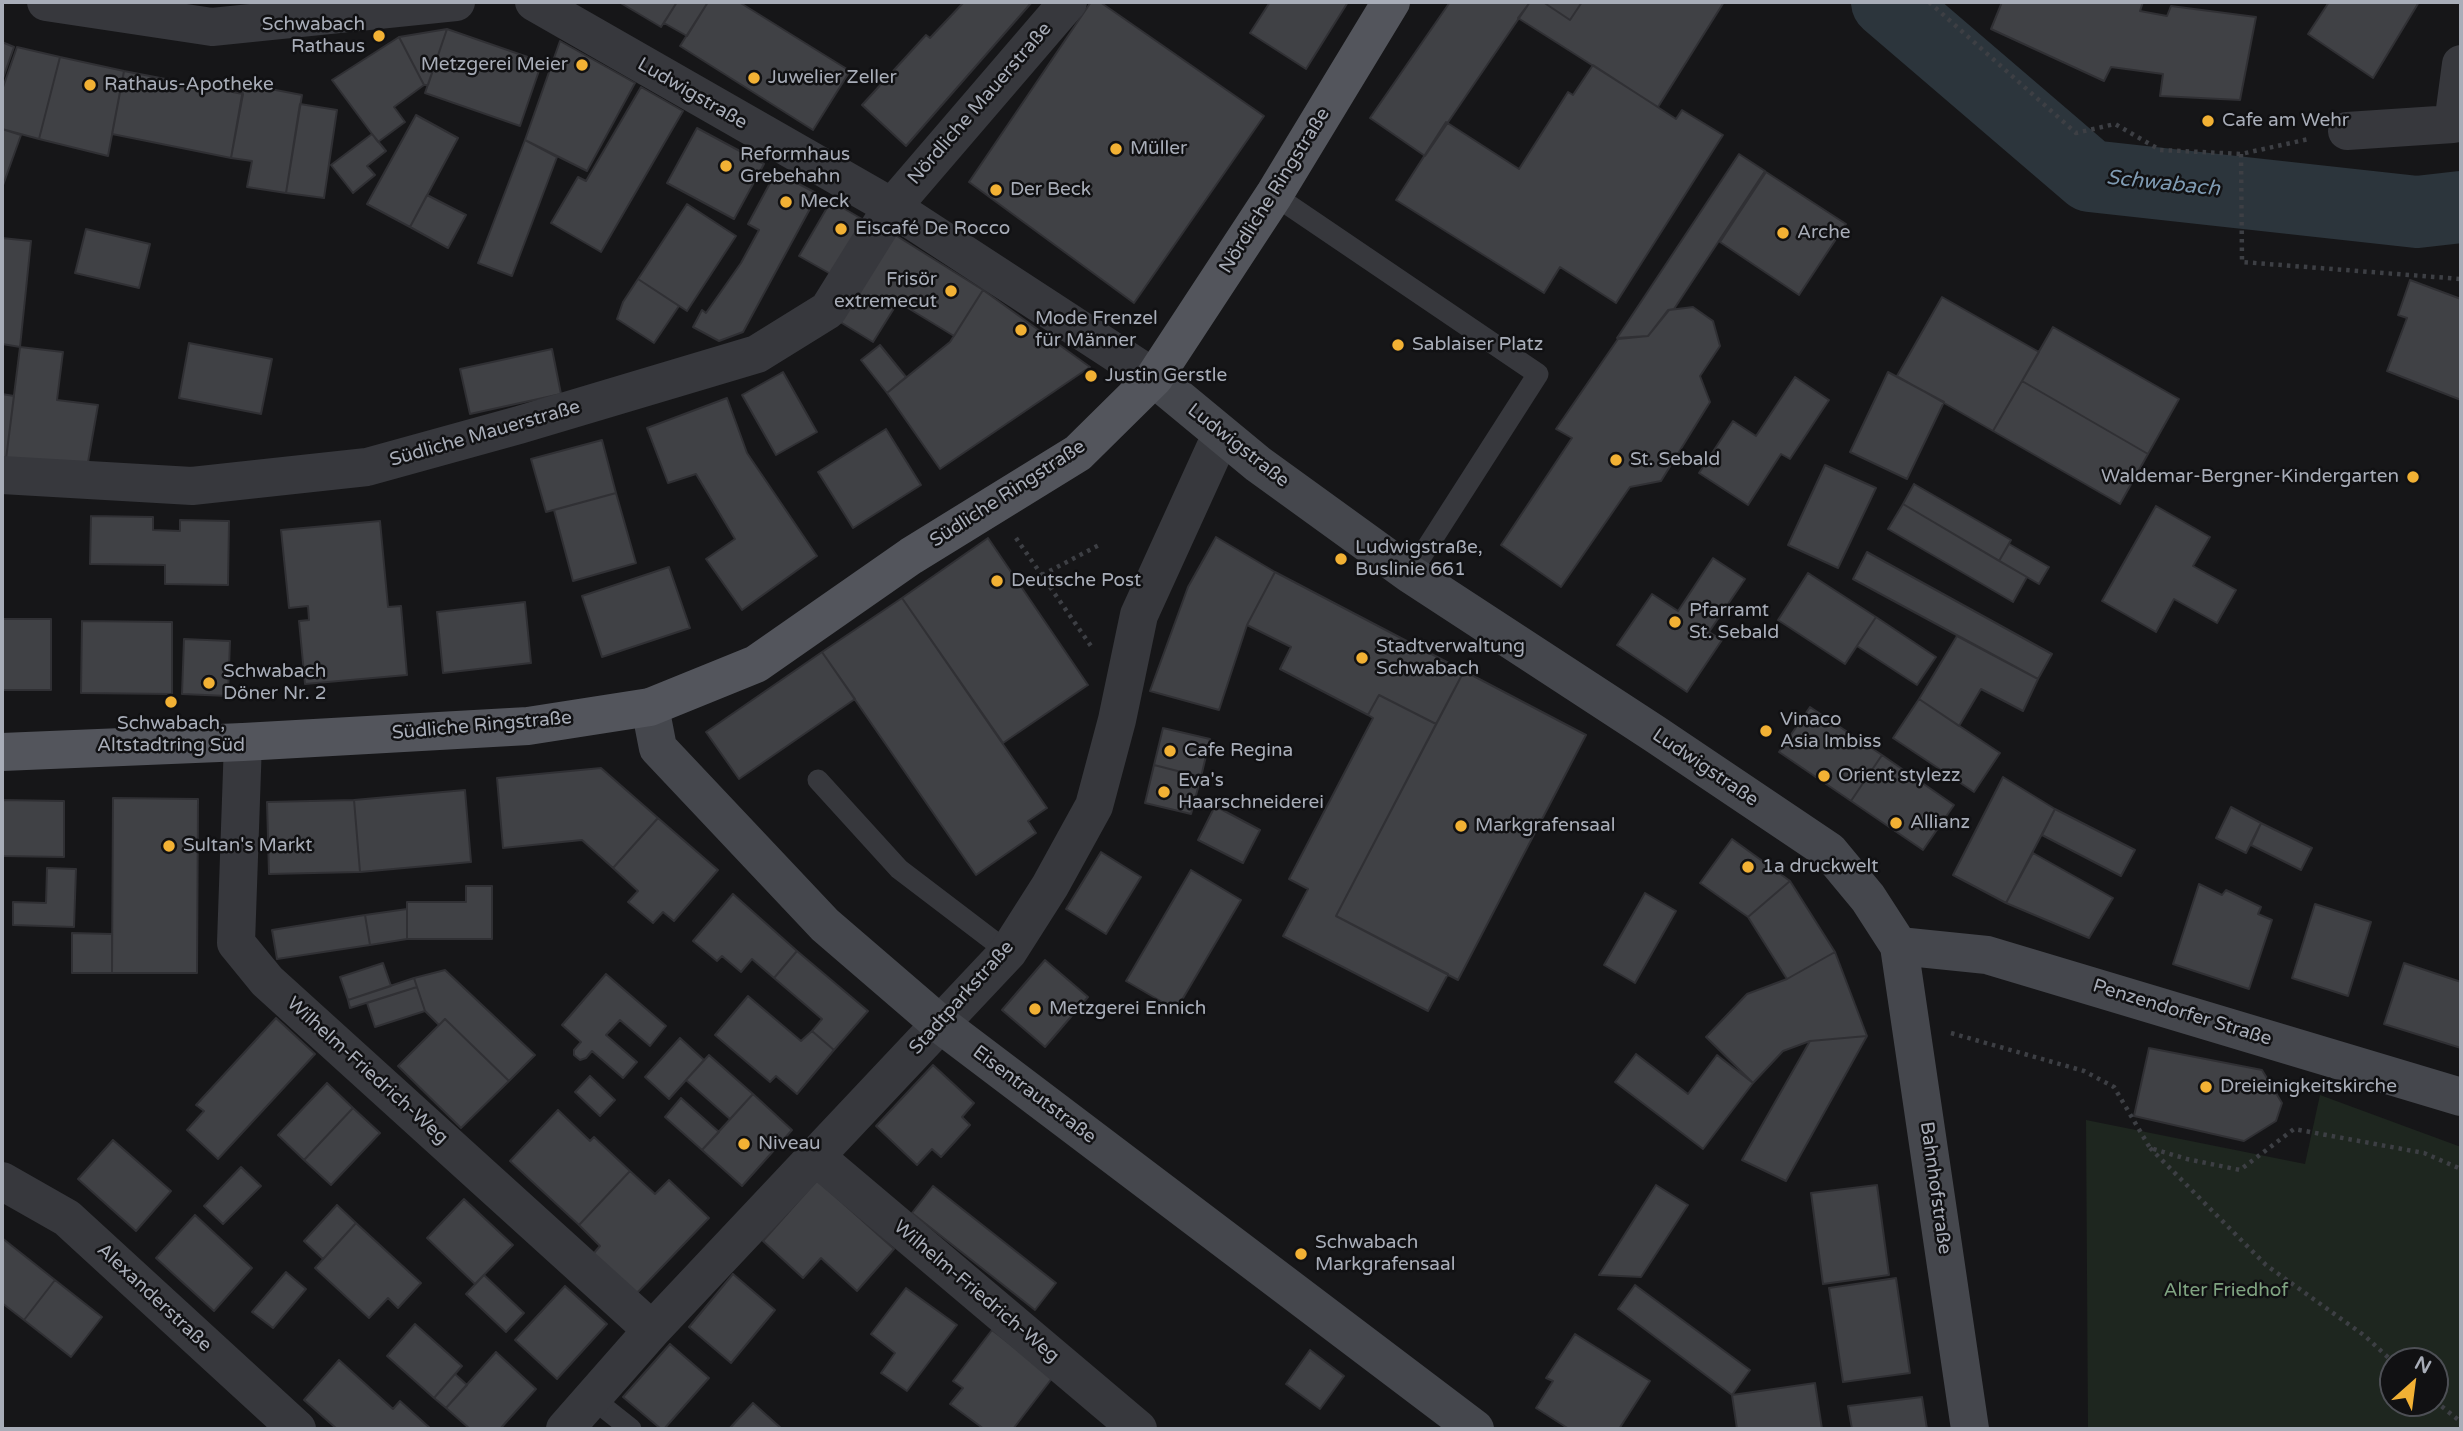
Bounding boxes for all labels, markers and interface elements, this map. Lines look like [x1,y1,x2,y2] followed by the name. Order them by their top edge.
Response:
[262,14,365,58] place label: Schwabach Rathaus
[903,18,1057,190] street label: Nördliche Mauerstraße
[371,28,387,44] marker: Schwabach Rathaus
[633,53,751,135] street label: Ludwigstraße
[421,54,568,76] place label: Metzgerei Meier
[574,57,590,73] marker: Metzgerei Meier
[768,67,897,89] place label: Juwelier Zeller
[746,70,762,86] marker: Juwelier Zeller
[104,74,274,96] place label: Rathaus-Apotheke
[82,77,98,93] marker: Rathaus-Apotheke
[1215,104,1335,278] street label: Nördliche Ringstraße
[2222,110,2349,132] place label: Cafe am Wehr
[2200,113,2216,129] marker: Cafe am Wehr
[1130,138,1187,160] place label: Müller
[1108,141,1124,157] marker: Müller
[740,144,850,188] place label: Reformhaus Grebehahn
[718,158,734,174] marker: Reformhaus Grebehahn
[2105,166,2221,202] water label: Schwabach
[1010,179,1091,201] place label: Der Beck
[988,182,1004,198] marker: Der Beck
[800,191,849,213] place label: Meck
[778,194,794,210] marker: Meck
[855,218,1010,240] place label: Eiscafé De Rocco
[833,221,849,237] marker: Eiscafé De Rocco
[1797,222,1851,244] place label: Arche
[1775,225,1791,241] marker: Arche
[834,269,937,313] place label: Frisör extremecut
[943,283,959,299] marker: Frisör extremecut
[1035,308,1158,352] place label: Mode Frenzel für Männer
[1013,322,1029,338] marker: Mode Frenzel für Männer
[1412,334,1543,356] place label: Sablaiser Platz
[1390,337,1406,353] marker: Sablaiser Platz
[1105,365,1227,387] place label: Justin Gerstle
[1083,368,1099,384] marker: Justin Gerstle
[387,396,583,472] street label: Südliche Mauerstraße
[1183,399,1293,493] street label: Ludwigstraße
[926,435,1090,553] street label: Südliche Ringstraße
[1630,449,1720,471] place label: St. Sebald
[1608,452,1624,468] marker: St. Sebald
[2101,466,2399,488] place label: Waldemar-Bergner-Kindergarten
[2405,469,2421,485] marker: Waldemar-Bergner-Kindergarten
[1355,537,1483,581] place label: Ludwigstraße, Buslinie 661
[1333,551,1349,567] marker: Ludwigstraße, Buslinie 661
[1011,570,1141,592] place label: Deutsche Post
[989,573,1005,589] marker: Deutsche Post
[1689,600,1779,644] place label: Pfarramt St. Sebald
[1667,614,1683,630] marker: Pfarramt St. Sebald
[1376,636,1525,680] place label: Stadtverwaltung Schwabach
[1354,650,1370,666] marker: Stadtverwaltung Schwabach
[223,661,327,705] place label: Schwabach Döner Nr. 2
[201,675,217,691] marker: Schwabach Döner Nr. 2
[163,694,179,710] marker: Schwabach, Altstadtring Süd
[391,707,573,745] street label: Südliche Ringstraße
[1780,709,1881,753] place label: Vinaco Asia Imbiss
[97,713,245,757] place label: Schwabach, Altstadtring Süd
[1758,723,1774,739] marker: Vinaco Asia Imbiss
[1648,724,1762,812] street label: Ludwigstraße
[1184,740,1293,762] place label: Cafe Regina
[1162,743,1178,759] marker: Cafe Regina
[1838,765,1960,787] place label: Orient stylezz
[1816,768,1832,784] marker: Orient stylezz
[1178,770,1324,814] place label: Eva's Haarschneiderei
[1156,784,1172,800] marker: Eva's Haarschneiderei
[1910,812,1970,834] place label: Allianz
[1475,815,1615,837] place label: Markgrafensaal
[1888,815,1904,831] marker: Allianz
[1453,818,1469,834] marker: Markgrafensaal
[183,835,313,857] place label: Sultan's Markt
[161,838,177,854] marker: Sultan's Markt
[1762,856,1879,878] place label: 1a druckwelt
[1740,859,1756,875] marker: 1a druckwelt
[905,936,1019,1060] street label: Stadtparkstraße
[2090,975,2274,1051] street label: Penzendorfer Straße
[282,993,452,1149] street label: Wilhelm-Friedrich-Weg
[1049,998,1206,1020] place label: Metzgerei Ennich
[1027,1001,1043,1017] marker: Metzgerei Ennich
[968,1041,1100,1149] street label: Eisentrautstraße
[2220,1076,2397,1098] place label: Dreieinigkeitskirche
[2198,1079,2214,1095] marker: Dreieinigkeitskirche
[1914,1120,1956,1256] street label: Bahnhofstraße
[758,1133,821,1155] place label: Niveau
[736,1136,752,1152] marker: Niveau
[889,1216,1063,1368] street label: Wilhelm-Friedrich-Weg
[1315,1232,1455,1276] place label: Schwabach Markgrafensaal
[92,1239,216,1357] street label: Alexanderstraße
[1293,1246,1309,1262] marker: Schwabach Markgrafensaal
[2164,1280,2288,1302] park label: Alter Friedhof
[2379,1347,2449,1417] north arrow
[2411,1352,2435,1379] text: N

